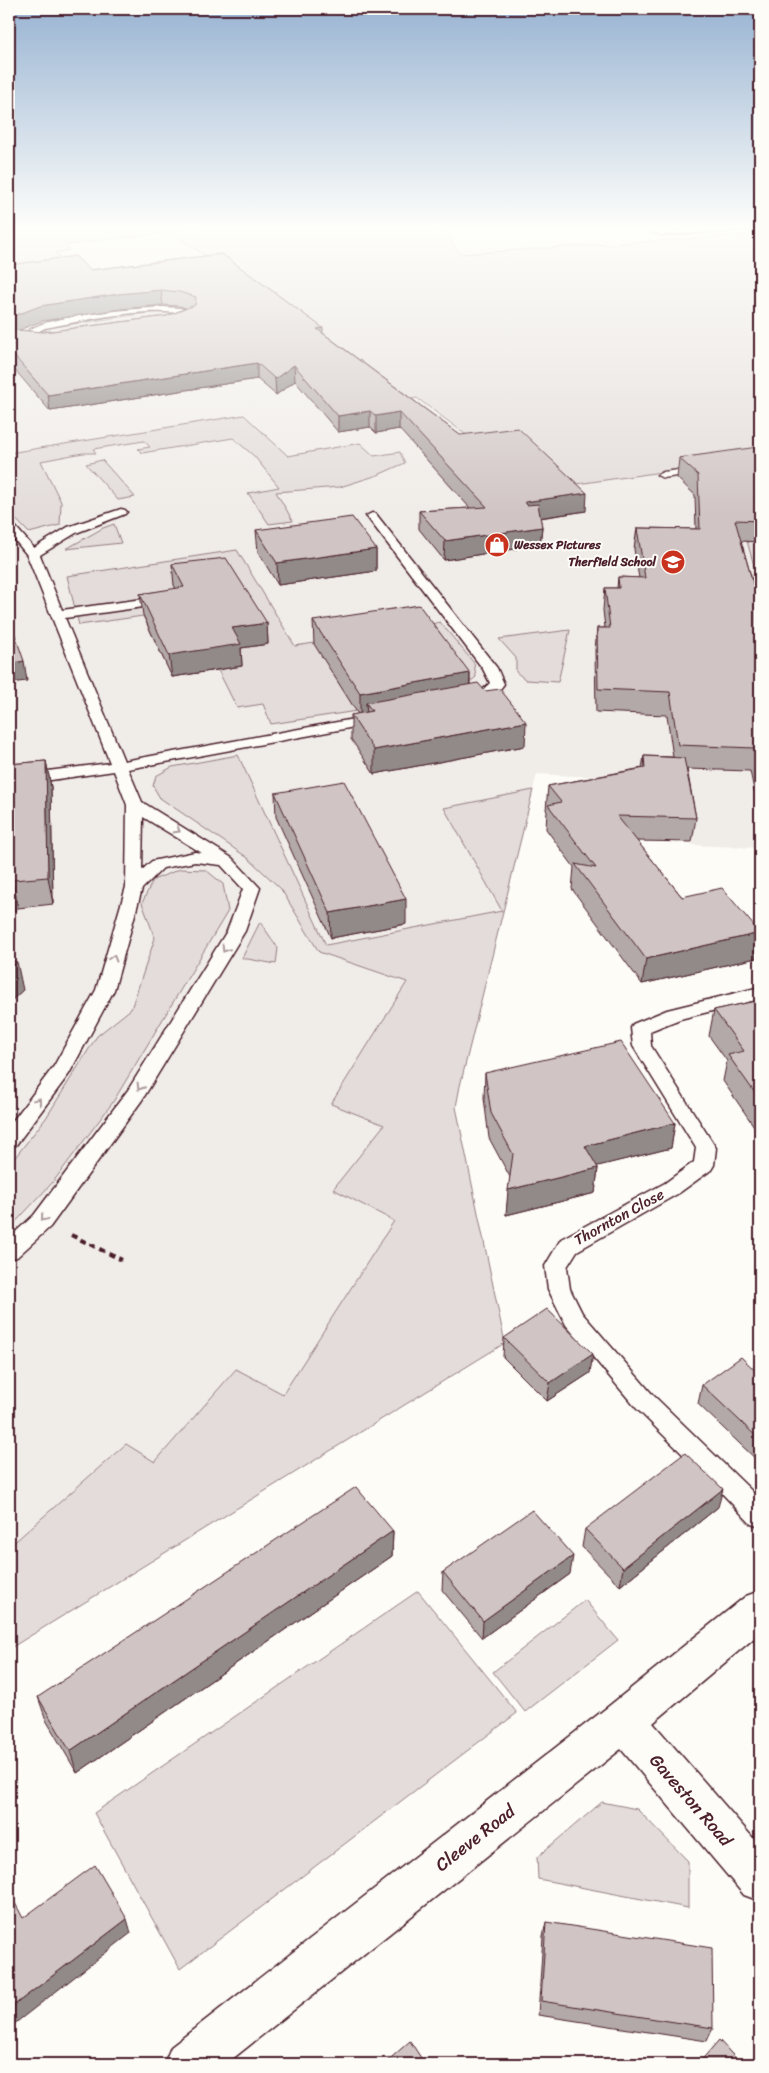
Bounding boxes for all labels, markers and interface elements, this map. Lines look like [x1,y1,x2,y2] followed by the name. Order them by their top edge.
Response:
[484,532,510,558] shop icon: Wessex Pictures
[514,534,601,556] place label: Wessex Pictures
[660,549,686,575] school or university icon: Therfield School
[569,551,657,573] place label: Therfield School
[171,824,180,834] one-way arrow
[222,944,232,953] one-way arrow
[108,954,118,963] one-way arrow
[137,1082,147,1091] one-way arrow
[32,1097,41,1107] one-way arrow
[569,1181,669,1253] street label: Thornton Close
[41,1212,49,1221] one-way arrow
[641,1746,742,1855] street label: Gaveston Road
[428,1795,524,1880] street label: Cleeve Road

